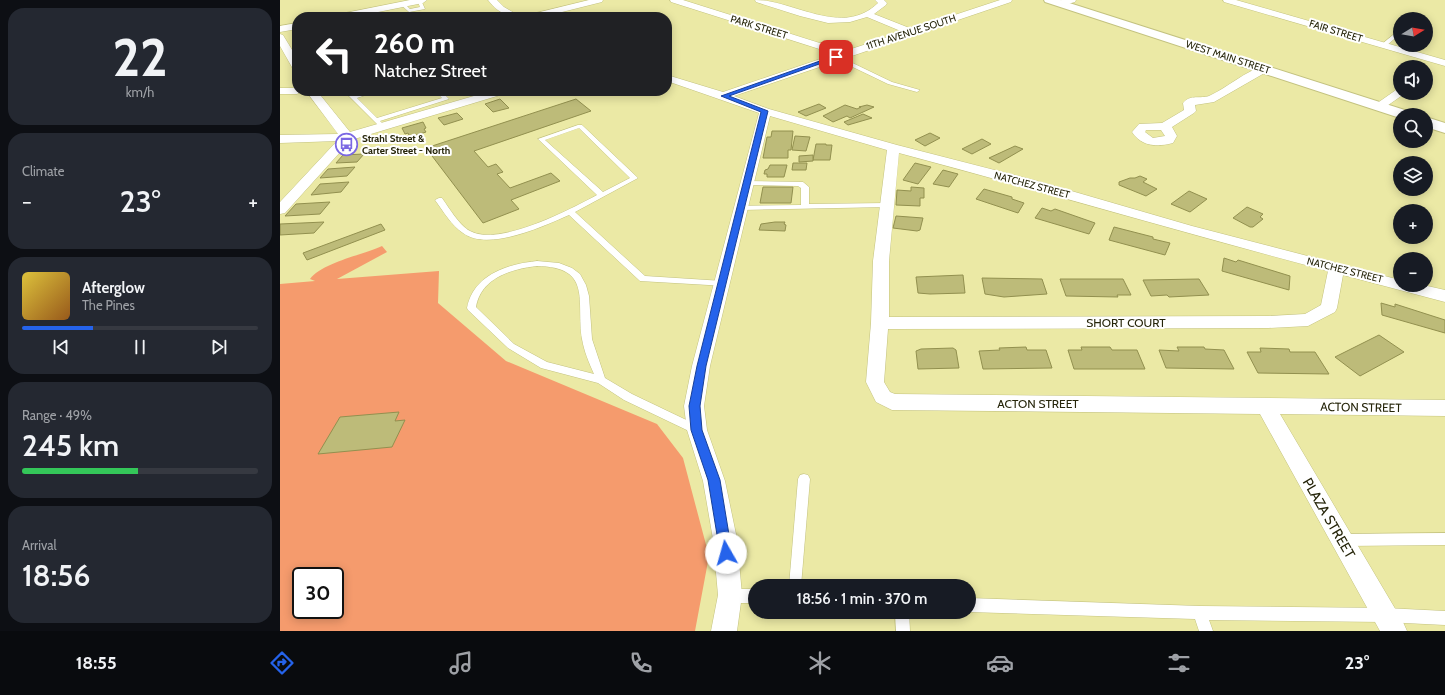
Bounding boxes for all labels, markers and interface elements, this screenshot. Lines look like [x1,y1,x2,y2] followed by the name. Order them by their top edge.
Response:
[864,11,958,53] street label: 11TH AVENUE SOUTH
[729,12,790,42] street label: PARK STREET
[1393,12,1433,52] north arrow
[1393,12,1433,292] map controls
[1308,17,1365,45] street label: FAIR STREET
[112,26,168,89] text: 22
[374,26,455,60] text: 260 m
[308,28,360,80] icon: left
[1184,37,1273,77] street label: WEST MAIN STREET
[819,40,853,74] pin
[825,46,847,68] icon: arrive
[374,60,487,82] text: Natchez Street
[1393,60,1433,100] button: sound
[126,84,154,100] text: km/h
[1393,108,1433,148] button: search
[334,131,360,157] bus stop icon: Strahl Street & Carter Street - North
[362,132,450,157] place label: Strahl Street & Carter Street - North
[1393,156,1433,196] button: layers
[22,163,64,179] text: Climate
[993,169,1072,202] street label: NATCHEZ STREET
[120,183,160,220] text: 23°
[22,188,32,215] text: −
[248,188,258,215] text: +
[1393,204,1433,244] button: +
[1393,252,1433,292] button: −
[1306,254,1385,286] street label: NATCHEZ STREET
[82,279,145,297] text: Afterglow
[82,297,135,313] text: The Pines
[1086,315,1166,330] street label: SHORT COURT
[50,336,72,358] icon: previous
[129,336,151,358] icon: pause
[208,336,230,358] icon: next
[997,396,1079,411] street label: ACTON STREET
[1320,399,1402,415] street label: ACTON STREET
[22,407,92,423] text: Range · 49%
[22,427,119,464] text: 245 km
[1299,474,1360,562] street label: PLAZA STREET
[705,532,747,574] position arrow
[22,537,57,553] text: Arrival
[22,557,90,594] text: 18:56
[292,567,344,619] speed limit sign: 30
[797,590,927,608] text: 18:56 · 1 min · 370 m
[268,649,296,677] icon: directions
[447,649,475,677] icon: music
[627,649,655,677] icon: phone
[806,649,834,677] icon: climate
[986,649,1014,677] icon: car
[1165,649,1193,677] icon: filters
[76,652,117,674] text: 18:55
[1345,652,1369,674] text: 23°

